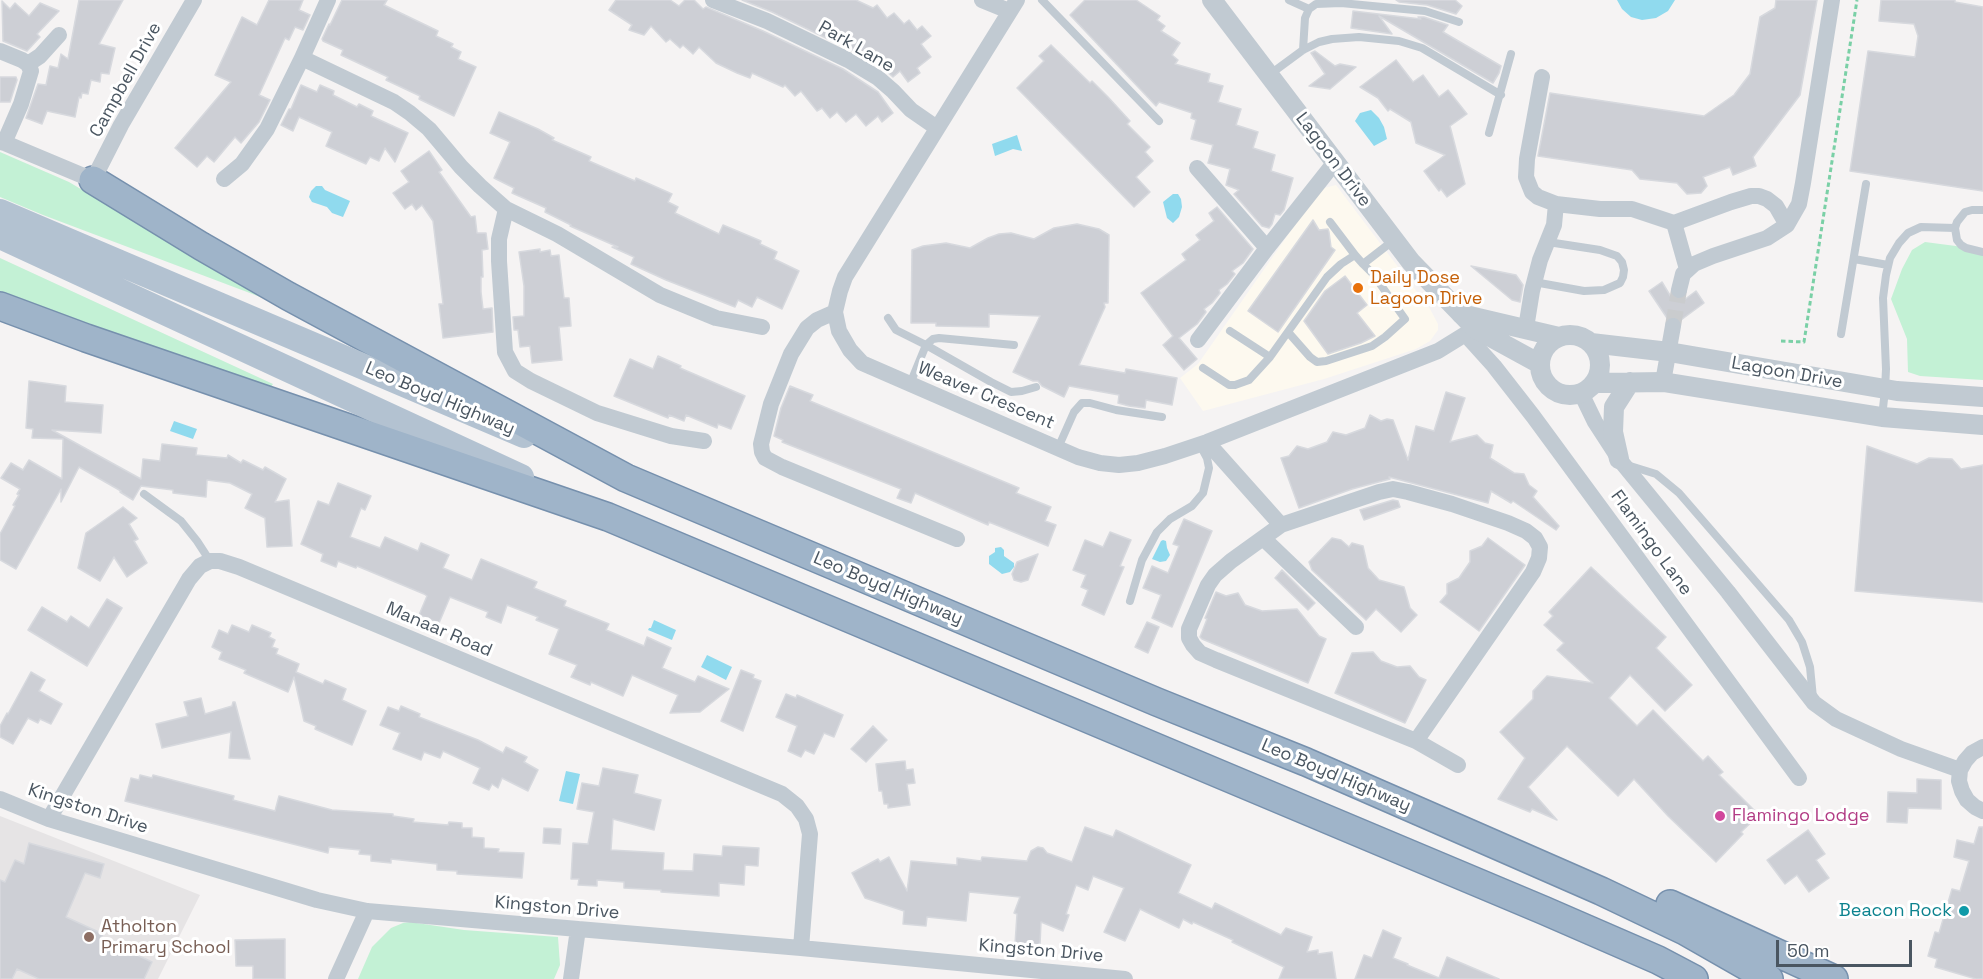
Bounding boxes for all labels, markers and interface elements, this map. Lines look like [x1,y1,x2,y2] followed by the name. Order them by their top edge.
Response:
[814,17,898,77] street label: Park Lane
[86,19,166,141] street label: Campbell Drive
[1291,109,1375,211] street label: Lagoon Drive
[1370,267,1483,310] place label: Daily Dose Lagoon Drive
[1351,281,1365,295] marker: Daily Dose Lagoon Drive
[1730,353,1844,393] street label: Lagoon Drive
[362,358,518,440] street label: Leo Boyd Highway
[915,358,1057,434] street label: Weaver Crescent
[1606,486,1696,600] street label: Flamingo Lane
[810,548,966,630] street label: Leo Boyd Highway
[383,598,495,662] street label: Manaar Road
[1258,735,1414,817] street label: Leo Boyd Highway
[25,779,151,839] street label: Kingston Drive
[1732,805,1869,827] place label: Flamingo Lodge
[1713,809,1727,823] marker: Flamingo Lodge
[494,892,620,924] street label: Kingston Drive
[1839,900,1952,922] place label: Beacon Rock
[1957,904,1971,918] marker: Beacon Rock
[101,916,231,958] place label: Atholton Primary School
[1779,928,1916,966] scale bar
[82,930,96,944] marker: Atholton Primary School
[978,935,1104,967] street label: Kingston Drive
[1787,939,1829,962] text: 50 m

